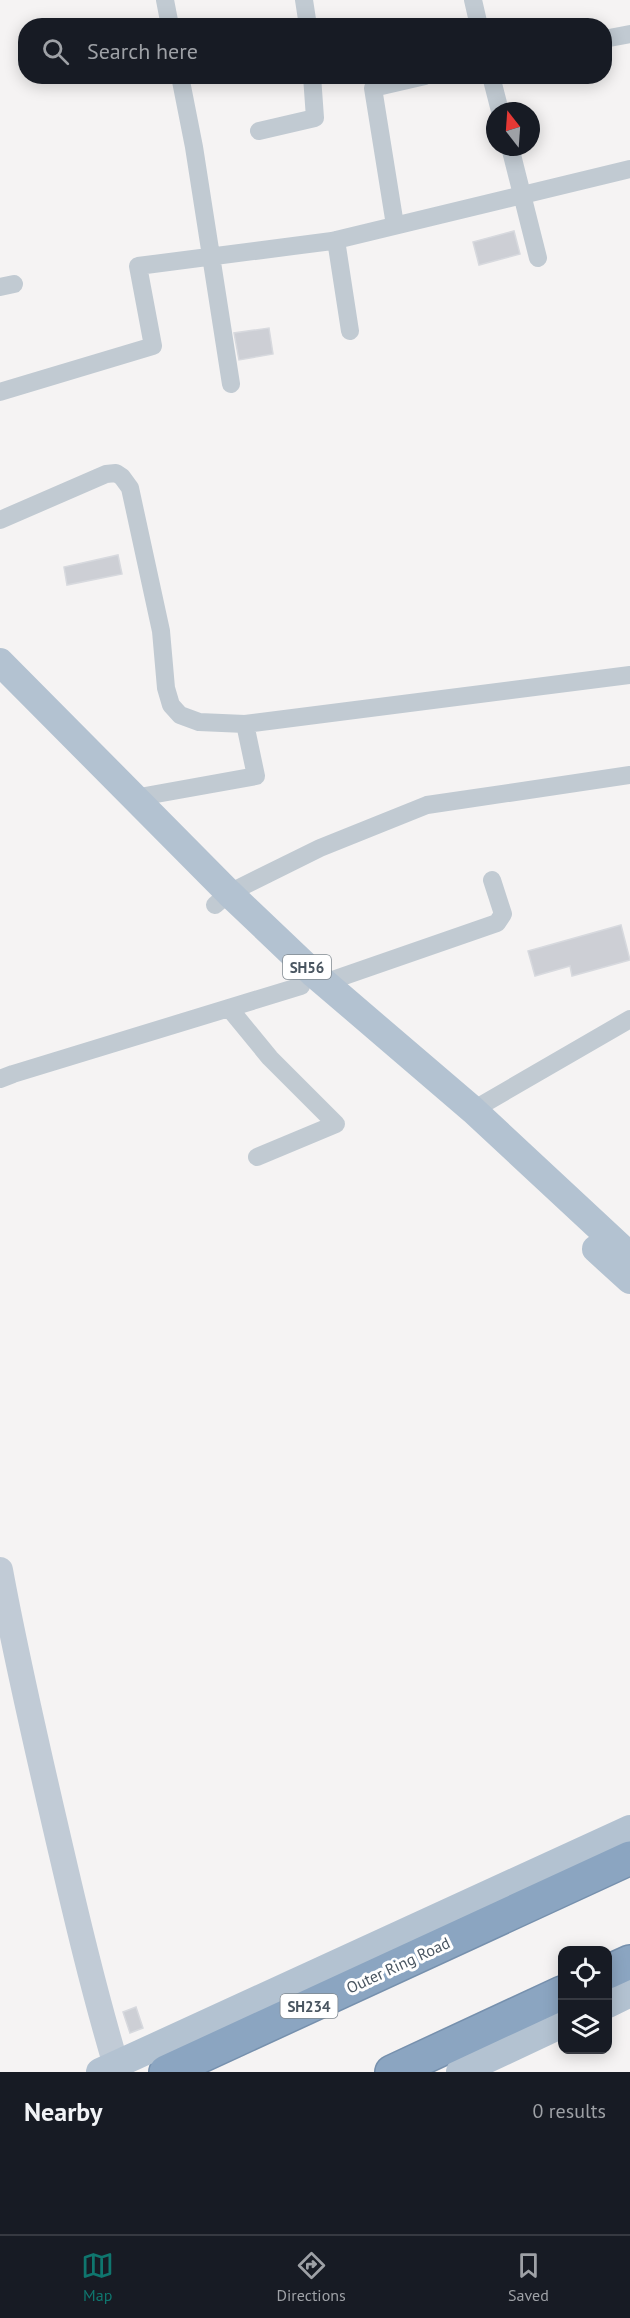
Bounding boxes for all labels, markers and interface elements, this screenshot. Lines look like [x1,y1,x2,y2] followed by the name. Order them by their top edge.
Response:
[18,18,612,84] search box
[39,35,72,68] icon: search
[87,37,198,65] text: Search here
[486,102,540,156] north arrow
[283,955,331,979] road number: SH56
[343,1932,453,1998] street label: Outer Ring Road
[558,1946,612,2054] map controls
[558,1946,612,2000] button: locate
[280,1994,338,2018] road number: SH234
[558,2000,612,2054] button: layers
[24,2095,102,2128] text: Nearby
[533,2098,606,2124] text: 0 results
[81,2249,114,2305] tab: Map
[277,2249,346,2305] tab: Directions
[508,2249,549,2305] tab: Saved

